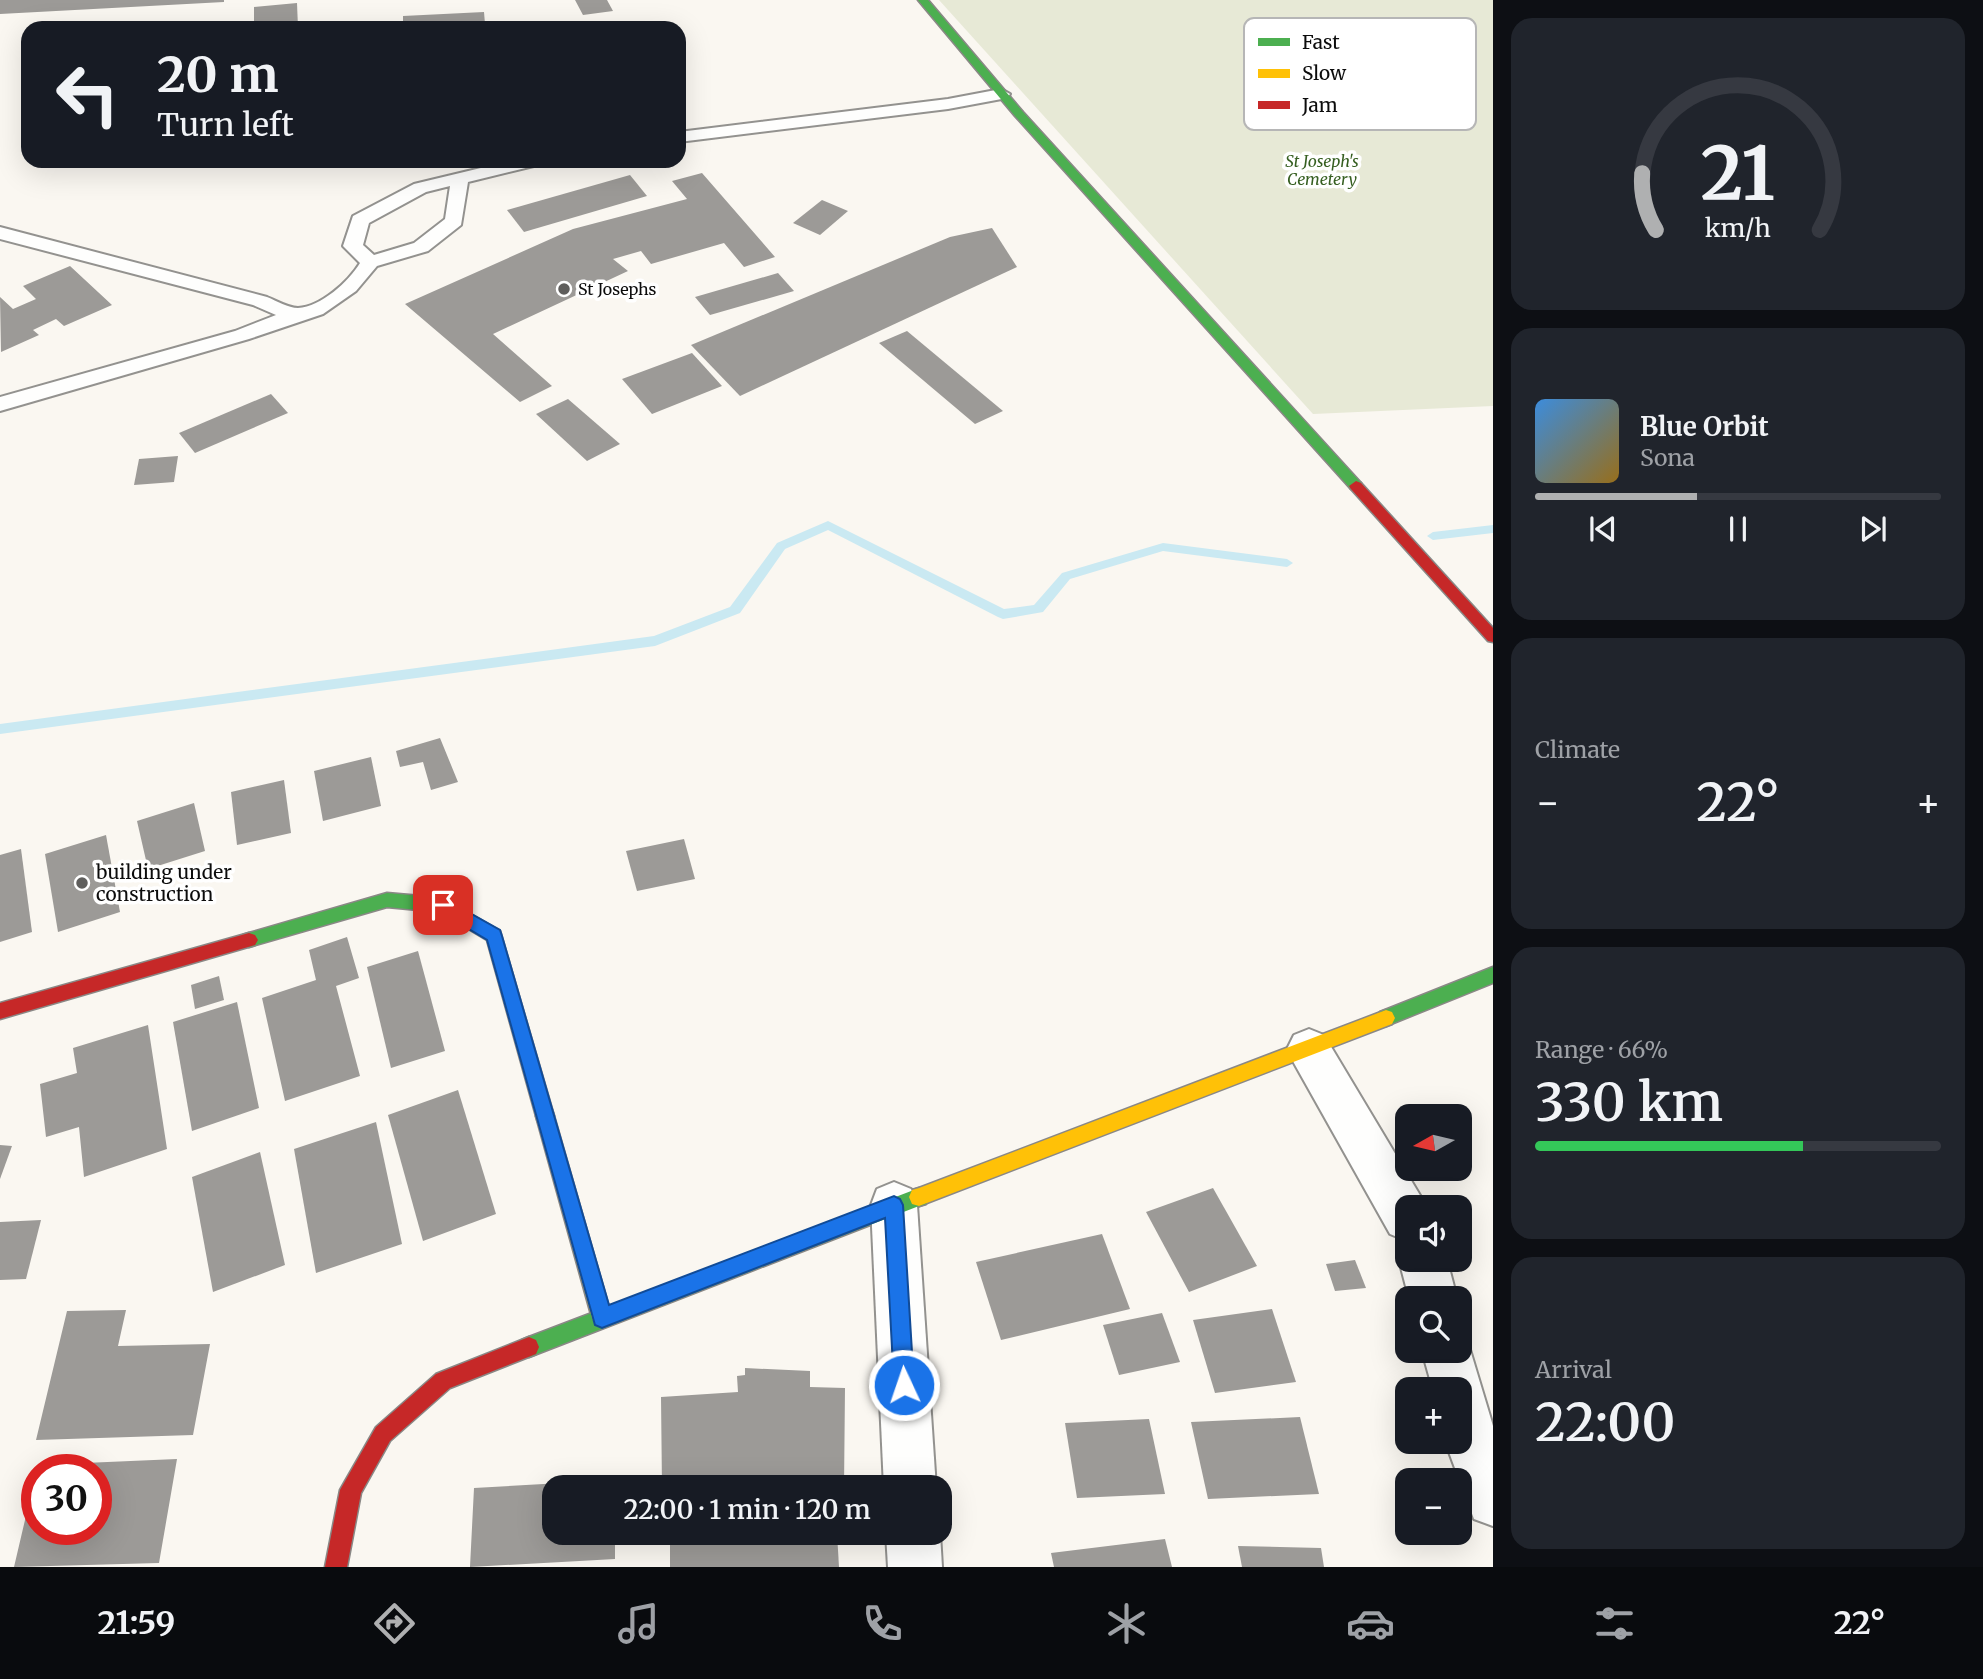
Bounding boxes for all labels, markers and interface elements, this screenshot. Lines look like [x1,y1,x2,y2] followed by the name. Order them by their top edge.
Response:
[1244,18,1476,130] legend
[1302,30,1340,54] text: Fast
[157,44,278,105] text: 20 m
[42,49,133,140] icon: left
[1302,61,1347,85] text: Slow
[1301,93,1338,117] text: Jam
[157,105,294,145] text: Turn left
[1701,128,1775,220] text: 21
[1285,151,1359,189] park label: St Joseph's Cemetery
[1705,212,1771,244] text: km/h
[578,279,657,299] place label: St Josephs
[556,281,572,297] marker: St Josephs
[1640,410,1769,443] text: Blue Orbit
[1640,443,1695,472] text: Sona
[1584,510,1622,548] icon: previous
[1719,510,1757,548] icon: pause
[1854,510,1892,548] icon: next
[1535,735,1620,764] text: Climate
[1696,770,1780,835] text: 22°
[1535,779,1560,826] text: −
[1916,779,1941,826] text: +
[95,860,232,906] place label: building under construction
[74,875,90,891] marker: building under construction
[413,875,473,935] pin
[424,886,462,924] icon: arrive
[1535,1035,1668,1064] text: Range · 66%
[1535,1070,1723,1135] text: 330 km
[1395,1104,1472,1181] north arrow
[1395,1104,1472,1545] map controls
[1395,1195,1472,1272] button: sound
[1395,1286,1472,1363] button: search
[867,1348,941,1422] position arrow
[1535,1355,1612,1384] text: Arrival
[1395,1377,1472,1454] button: +
[1535,1390,1675,1455] text: 22:00
[21,1454,112,1545] speed limit sign: 30
[1395,1468,1472,1545] button: −
[623,1493,871,1526] text: 22:00 · 1 min · 120 m
[370,1599,419,1648] icon: directions
[614,1599,663,1648] icon: music
[858,1599,907,1648] icon: phone
[1102,1599,1151,1648] icon: climate
[1346,1599,1395,1648] icon: car
[1590,1599,1639,1648] icon: filters
[97,1603,175,1643] text: 21:59
[1834,1603,1886,1643] text: 22°

